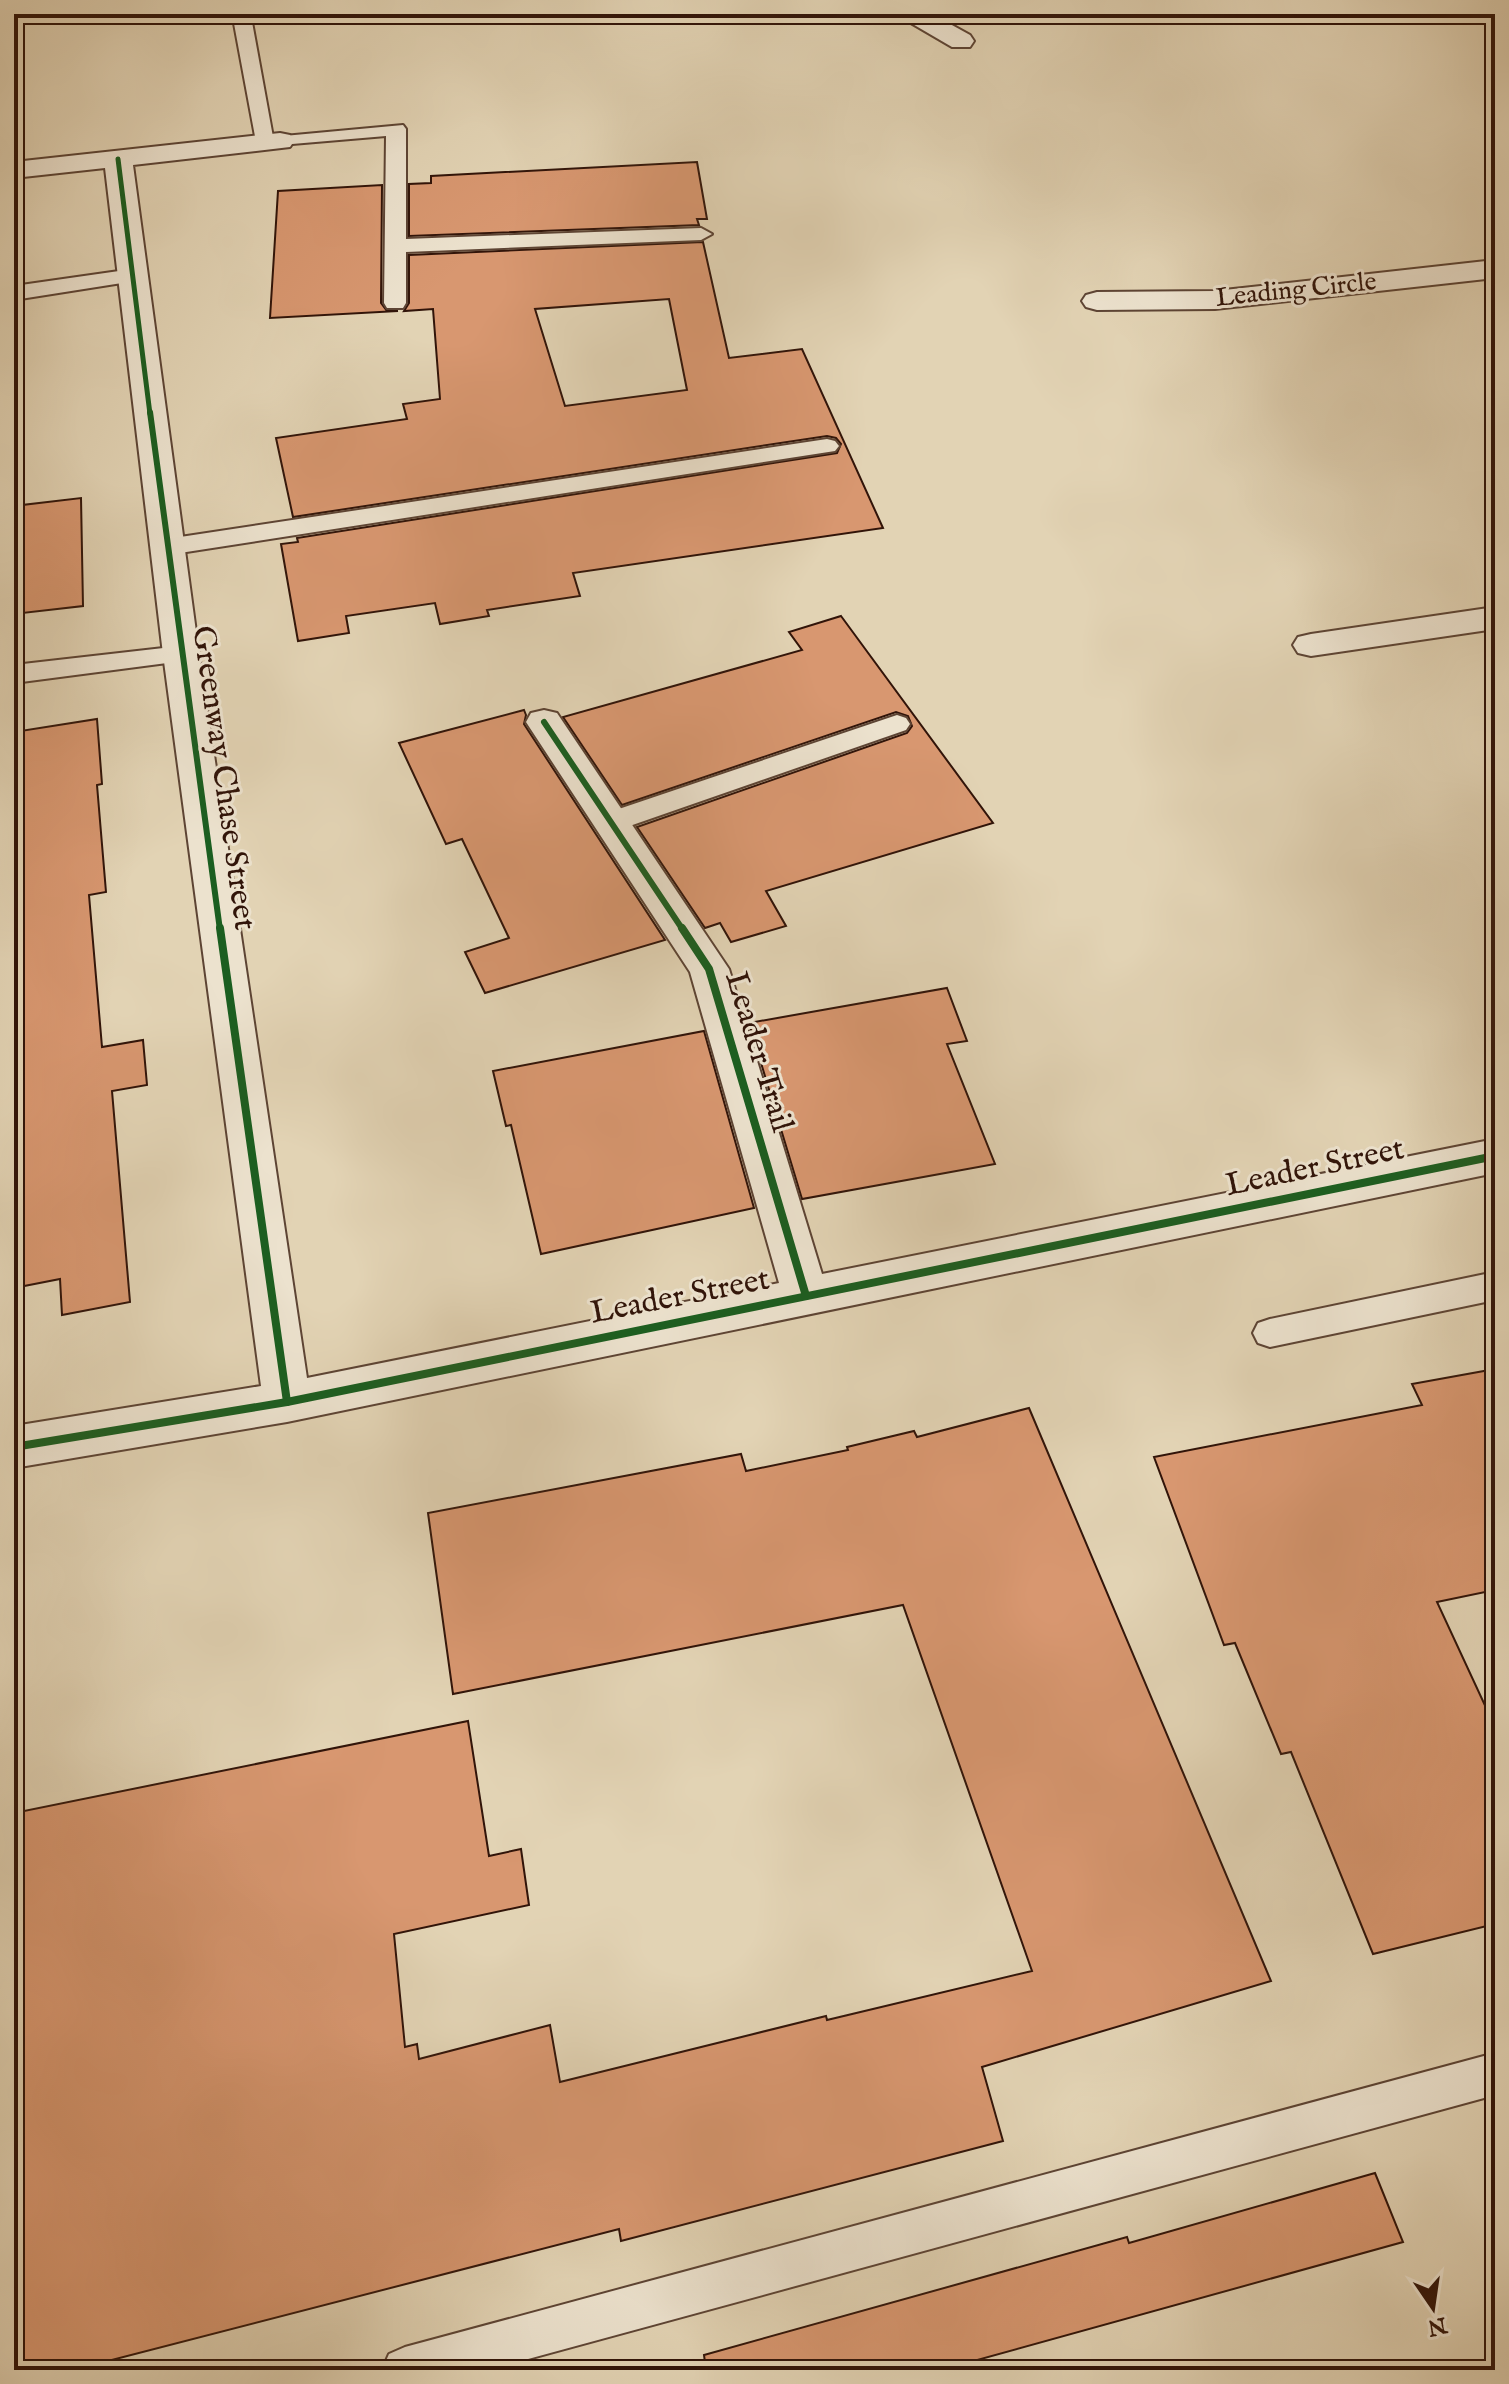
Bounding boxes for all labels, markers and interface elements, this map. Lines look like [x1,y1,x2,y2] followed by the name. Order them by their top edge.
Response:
[1214,265,1378,315] street label: Leading Circle
[181,623,265,933] street label: Greenway Chase Street
[714,967,802,1137] street label: Leader Trail
[1222,1129,1408,1207] street label: Leader Street
[587,1260,773,1334] street label: Leader Street
[1393,2268,1473,2348] north arrow
[1425,2310,1450,2341] text: N

